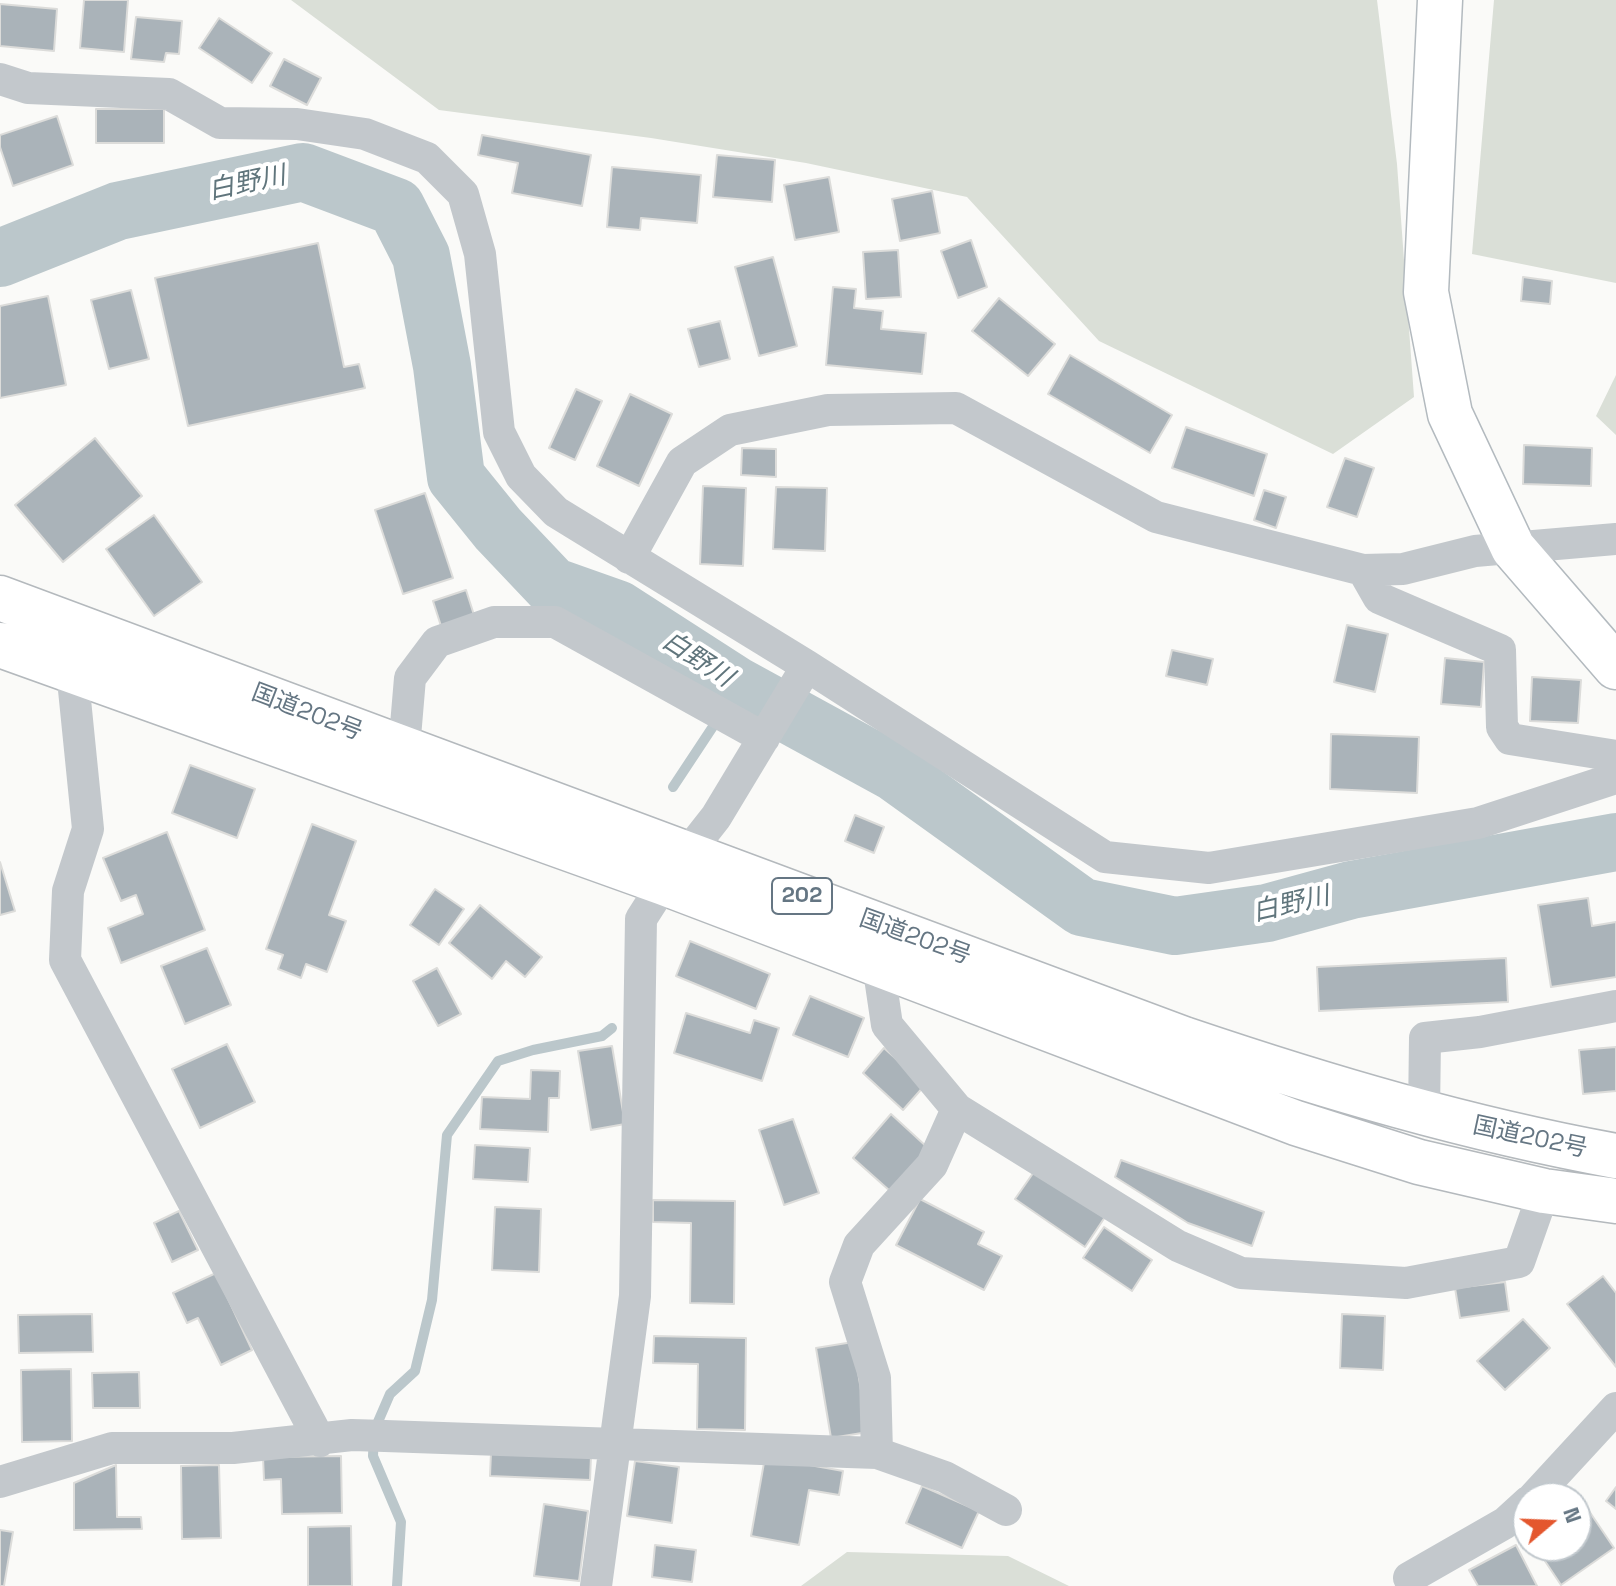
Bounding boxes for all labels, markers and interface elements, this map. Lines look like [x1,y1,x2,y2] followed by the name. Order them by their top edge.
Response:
[206,161,288,207] water label: 白野川
[656,626,738,694] water label: 白野川
[248,679,366,747] street label: 国道202号
[772,878,832,914] road number: 202
[1249,881,1333,929] water label: 白野川
[855,905,975,971] street label: 国道202号
[1470,1112,1590,1164] street label: 国道202号
[1512,1482,1592,1562] north arrow
[1557,1503,1588,1526] text: N

